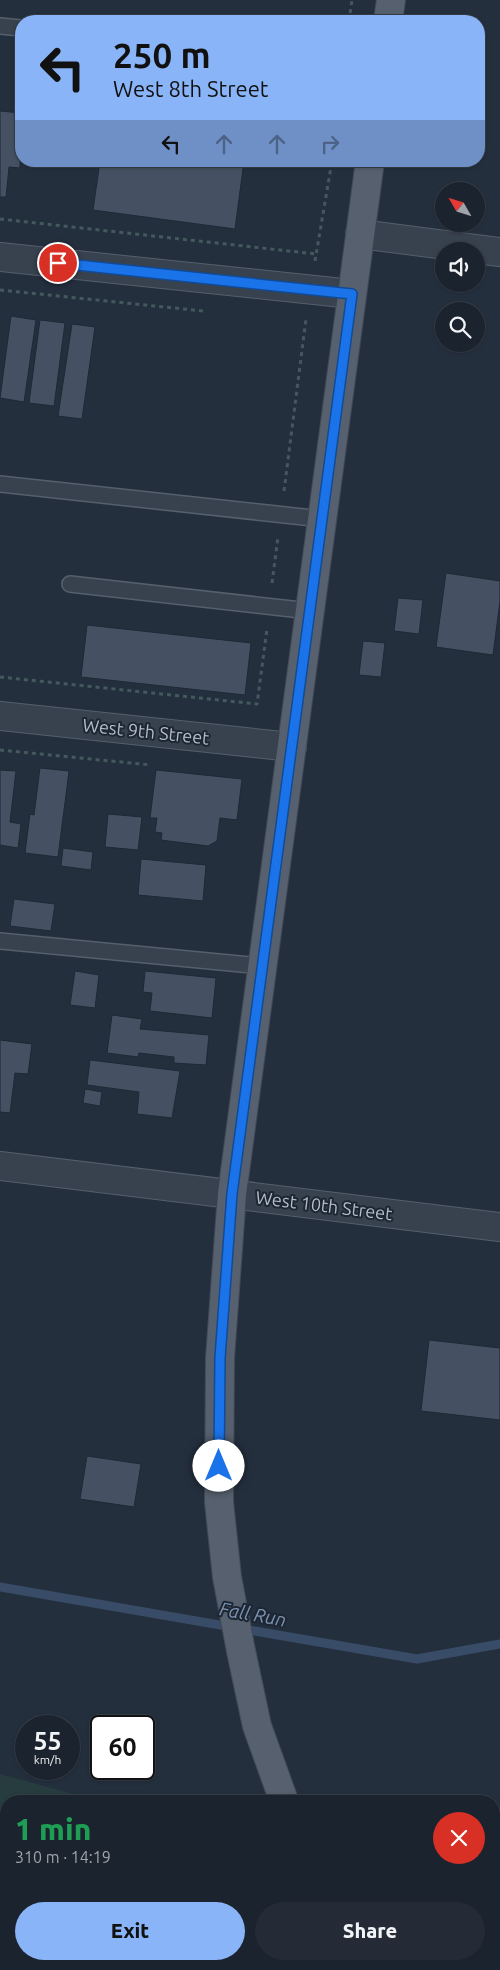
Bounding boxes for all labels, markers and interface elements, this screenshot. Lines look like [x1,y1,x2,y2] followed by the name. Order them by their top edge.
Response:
[30,35,95,100] icon: left
[113,35,211,75] text: 250 m
[113,76,268,101] text: West 8th Street
[157,130,185,158] icon: left
[210,130,238,158] icon: ahead
[263,130,291,158] icon: ahead
[316,130,344,158] icon: right
[435,182,485,232] north arrow
[435,182,485,352] map controls
[37,242,79,284] pin
[435,242,485,292] button: sound
[44,249,72,277] icon: arrive
[435,302,485,352] button: search
[82,714,210,748] street label: West 9th Street
[255,1187,394,1223] street label: West 10th Street
[192,1439,244,1491] position arrow
[218,1597,288,1631] water label: Fall Run
[90,1715,155,1780] speed limit sign: 60
[33,1727,62,1755] text: 55
[34,1753,61,1766] text: km/h
[15,1812,91,1846] text: 1 min
[433,1812,485,1864] button: close
[15,1848,111,1866] text: 310 m · 14:19
[15,1902,245,1960] button: Exit
[255,1902,485,1960] button: Share

